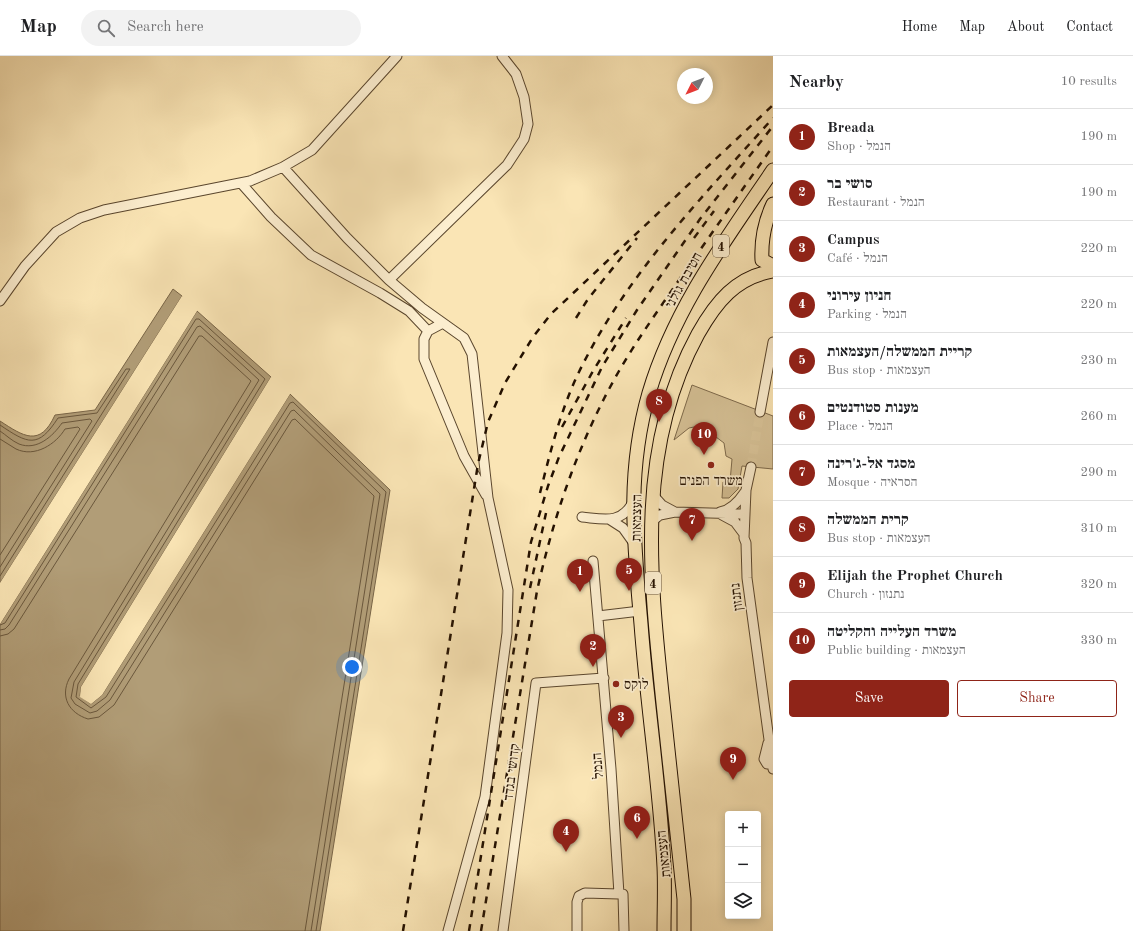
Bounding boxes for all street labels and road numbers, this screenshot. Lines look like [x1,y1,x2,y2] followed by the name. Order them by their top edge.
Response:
[713,235,729,257] road number: 4
[662,250,705,311] street label: חטיבת גולני
[630,494,644,542] street label: העצמאות
[645,572,661,594] road number: 4
[728,582,746,611] street label: נתנזון
[502,743,522,802] street label: קדושי בגדד
[589,752,606,780] street label: הנמל
[655,830,673,878] street label: העצמאות

